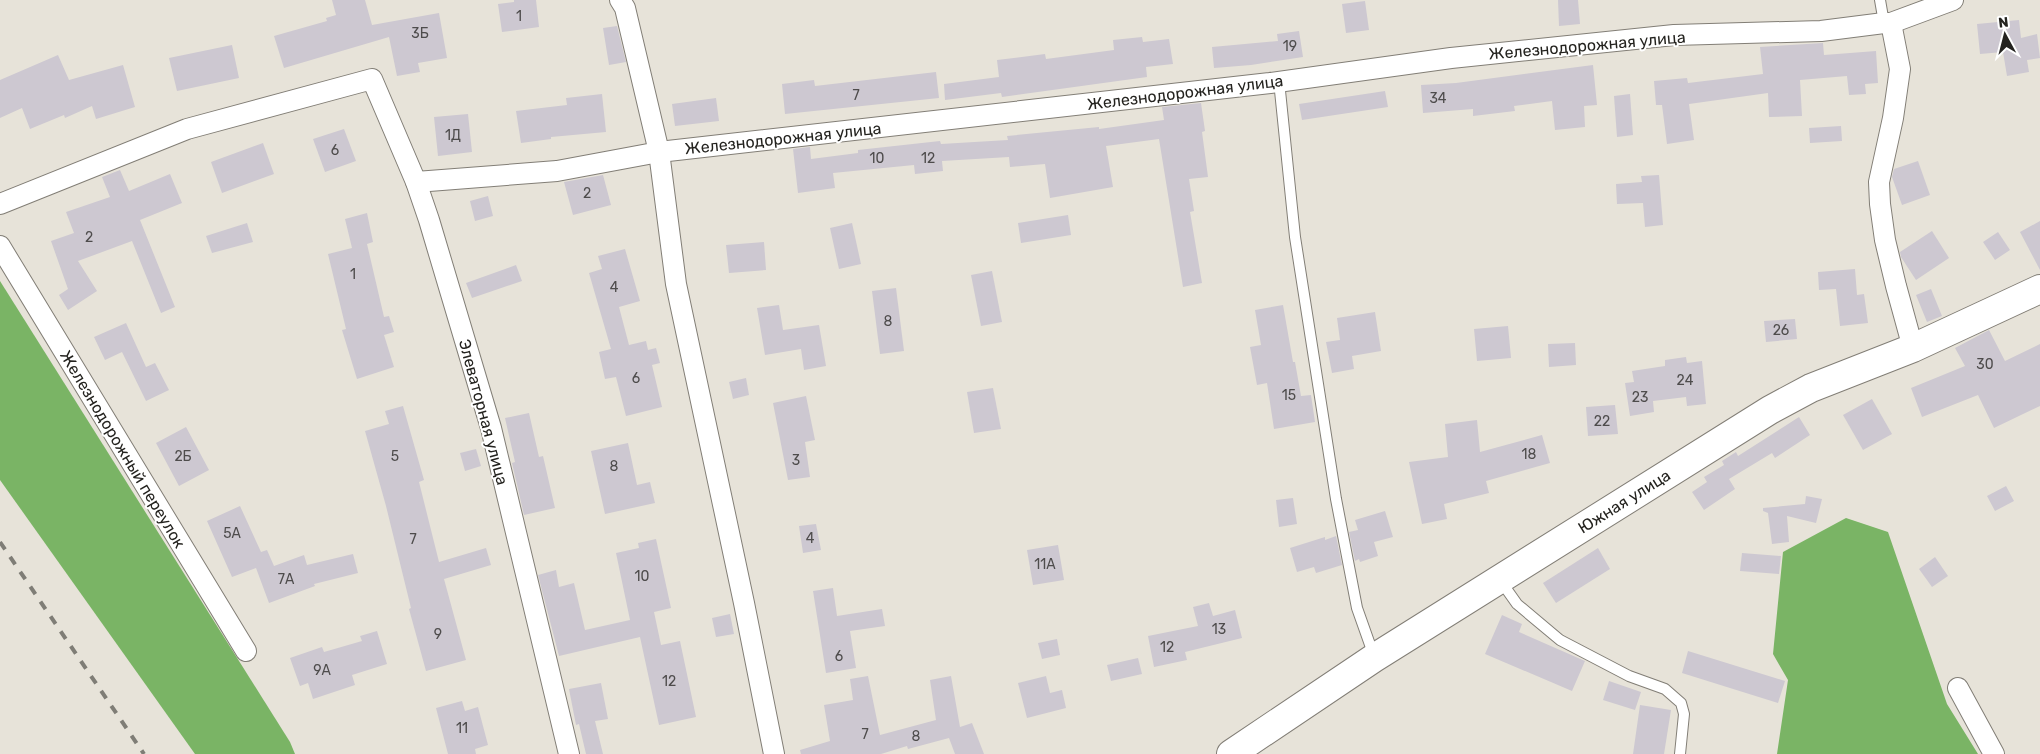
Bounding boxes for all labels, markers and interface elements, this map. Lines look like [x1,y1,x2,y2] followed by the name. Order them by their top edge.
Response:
[516,8,522,25] house number: 1
[1980,10,2030,60] north arrow
[1997,14,2010,32] text: N
[411,25,429,42] house number: 3Б
[1488,27,1686,64] street label: Железнодорожная улица
[1283,38,1297,55] house number: 19
[1086,71,1284,114] street label: Железнодорожная улица
[852,87,860,104] house number: 7
[1429,90,1447,107] house number: 34
[684,119,882,158] street label: Железнодорожная улица
[445,127,461,144] house number: 1Д
[331,142,339,159] house number: 6
[870,150,885,167] house number: 10
[921,150,935,167] house number: 12
[583,185,591,202] house number: 2
[85,229,93,246] house number: 2
[350,266,356,283] house number: 1
[610,279,619,296] house number: 4
[884,313,893,330] house number: 8
[1773,322,1789,339] house number: 26
[455,337,512,487] street label: Элеваторная улица
[56,347,189,552] street label: Железнодорожный переулок
[1976,356,1994,373] house number: 30
[632,370,640,387] house number: 6
[1677,372,1694,389] house number: 24
[1282,387,1296,404] house number: 15
[1632,389,1648,406] house number: 23
[1594,413,1610,430] house number: 22
[1522,446,1537,463] house number: 18
[174,448,192,465] house number: 2Б
[391,448,399,465] house number: 5
[792,452,800,469] house number: 3
[610,458,619,475] house number: 8
[1575,465,1674,537] street label: Южная улица
[223,525,241,542] house number: 5А
[806,530,815,547] house number: 4
[409,531,417,548] house number: 7
[1034,556,1056,573] house number: 11А
[635,568,650,585] house number: 10
[278,571,295,588] house number: 7А
[1212,621,1226,638] house number: 13
[434,626,442,643] house number: 9
[1160,639,1174,656] house number: 12
[835,648,843,665] house number: 6
[313,662,331,679] house number: 9А
[662,673,676,690] house number: 12
[456,720,468,737] house number: 11
[861,726,869,743] house number: 7
[912,728,921,745] house number: 8

